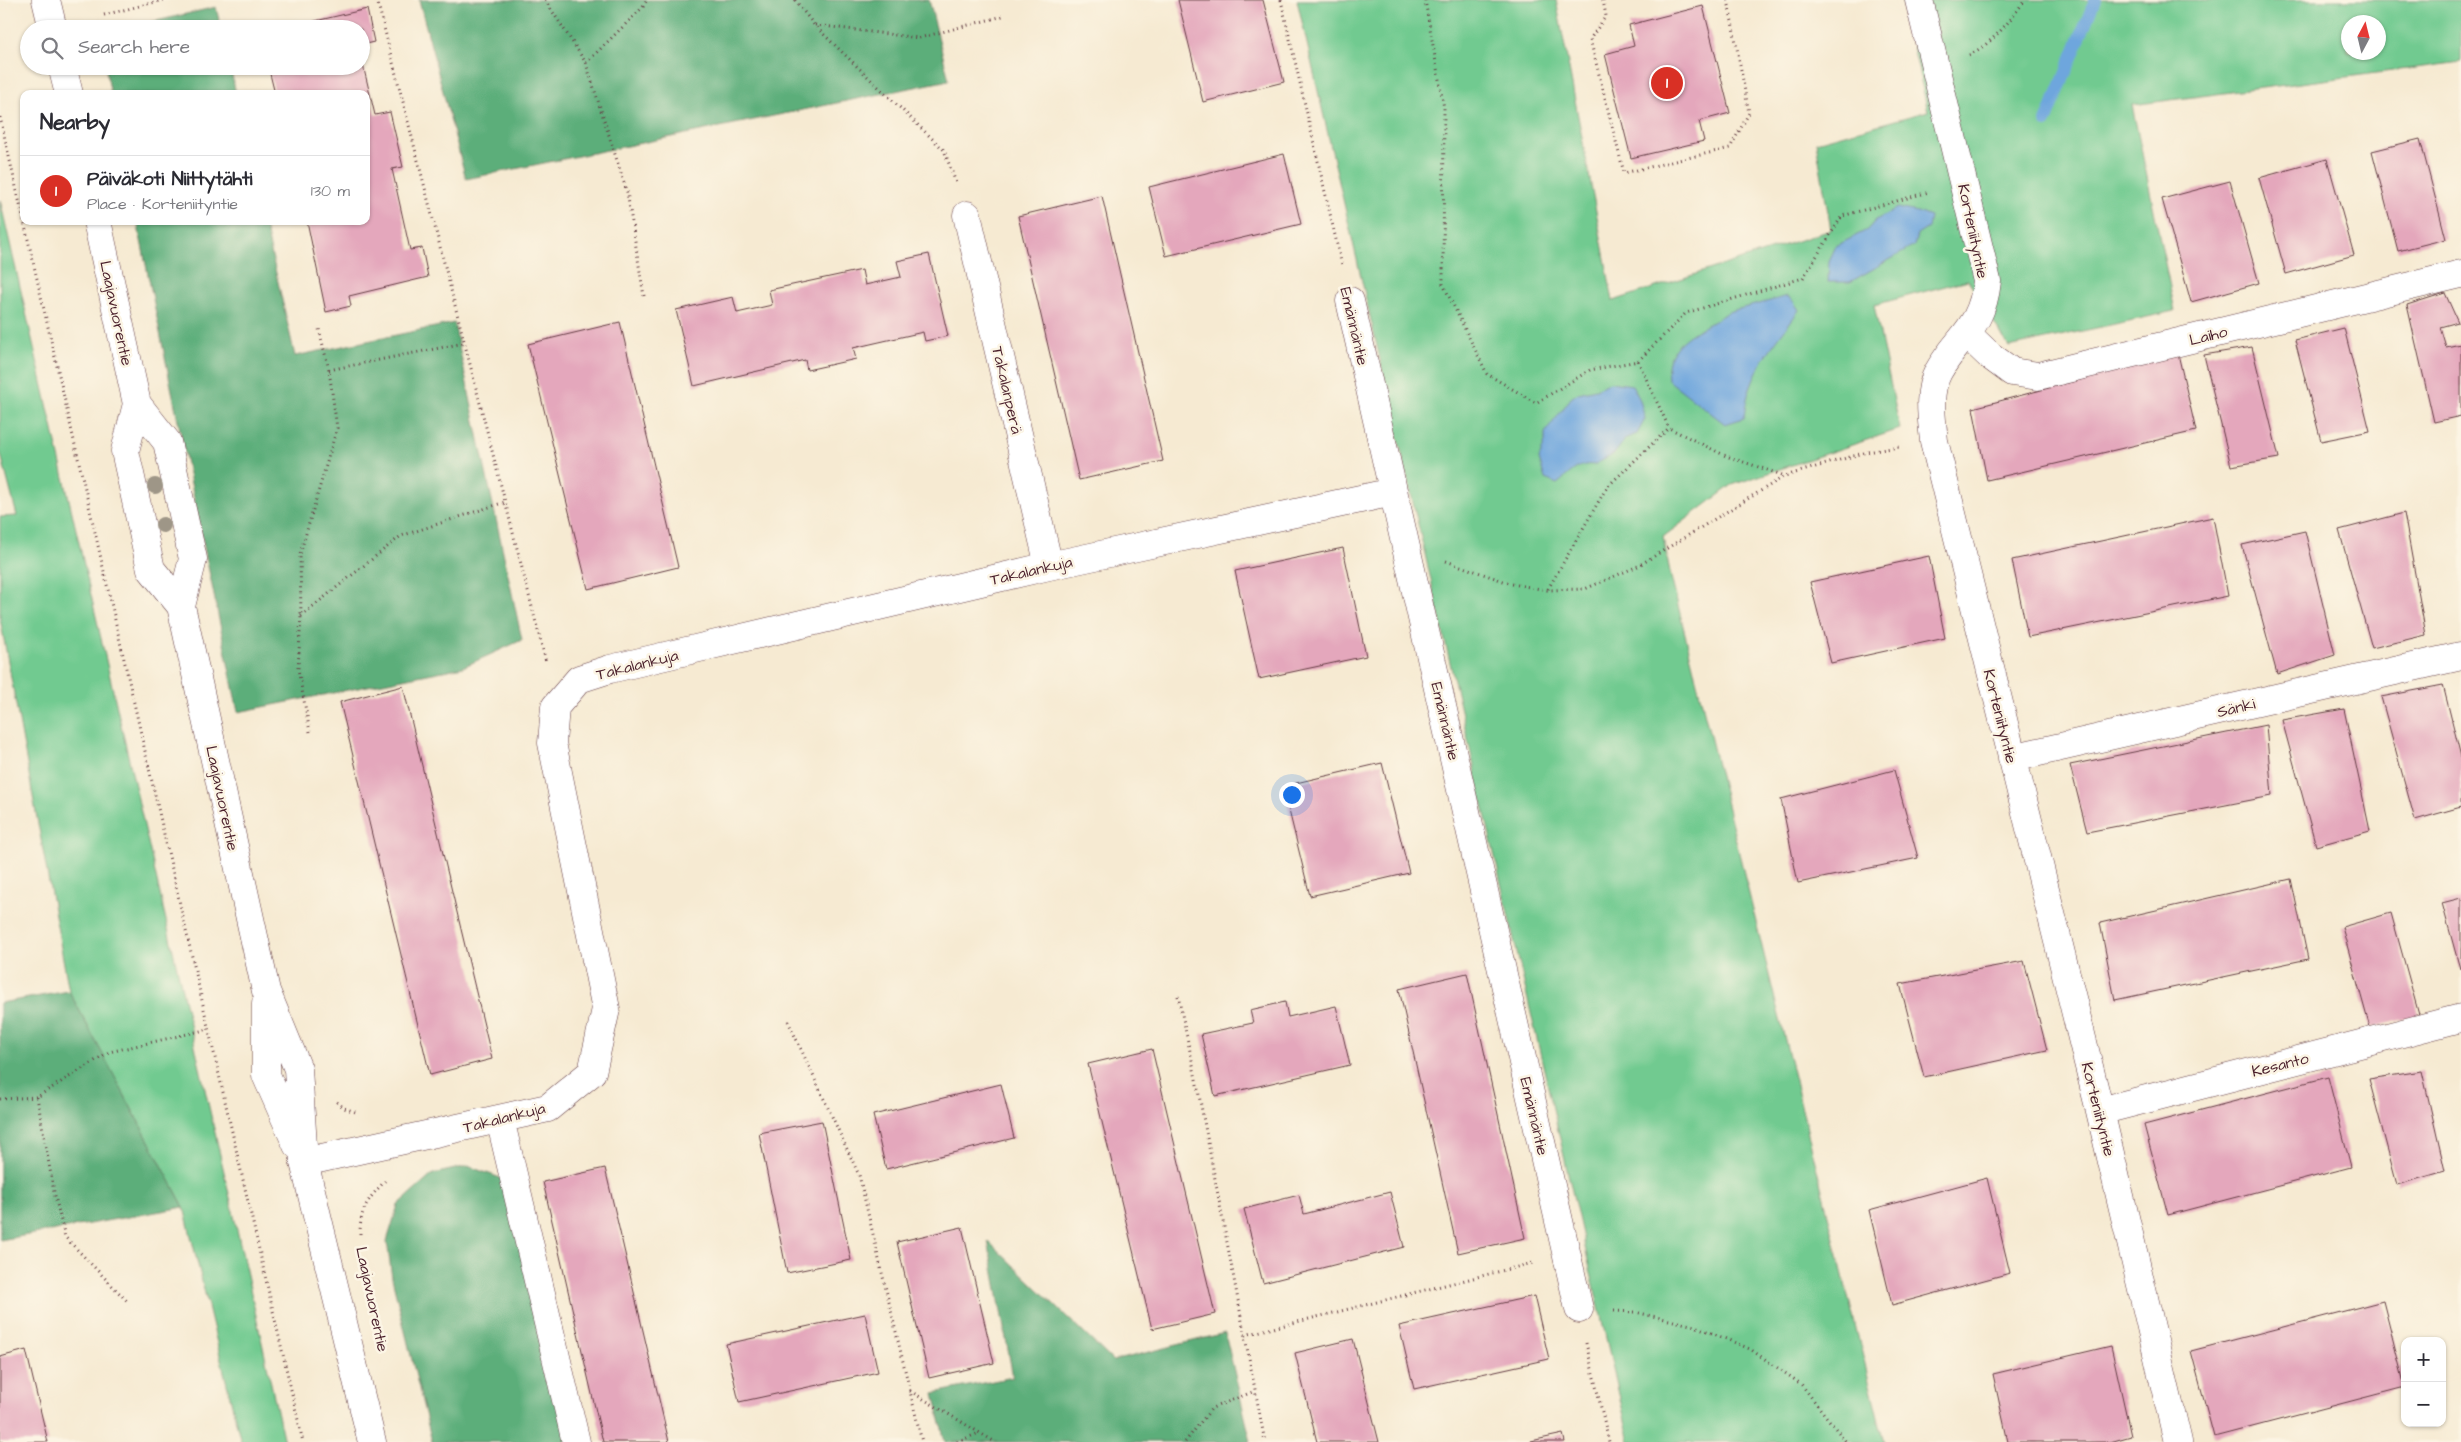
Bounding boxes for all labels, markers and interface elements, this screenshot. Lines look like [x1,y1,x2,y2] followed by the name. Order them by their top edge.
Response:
[2341,15,2386,60] north arrow
[20,20,370,75] search box
[38,34,66,62] icon: search
[78,34,190,61] text: Search here
[1651,64,1683,102] pin: 1
[40,108,110,137] text: Nearby
[87,166,252,193] text: Päiväkoti Niittytähti
[55,180,57,202] text: 1
[311,180,350,202] text: 130 m
[1951,182,1994,281] street label: Korteniityntie
[87,193,238,215] text: Place · Korteniityntie
[94,259,138,368] street label: Laajavuorentie
[1334,285,1374,368] street label: Emännäntie
[2187,321,2230,351] street label: Laiho
[986,344,1028,436] street label: Takalanperä
[988,551,1074,591] street label: Takalankuja
[594,644,680,686] street label: Takalankuja
[1977,667,2022,766] street label: Korteniityntie
[1425,680,1465,763] street label: Emännäntie
[2215,693,2258,723] street label: Sänki
[200,744,244,853] street label: Laajavuorentie
[1279,782,1305,808] your location
[2249,1047,2311,1083] street label: Kesanto
[2075,1060,2120,1159] street label: Korteniityntie
[1514,1075,1554,1158] street label: Emännäntie
[461,1097,547,1139] street label: Takalankuja
[350,1245,394,1354] street label: Laajavuorentie
[2401,1337,2446,1427] map controls
[2401,1337,2446,1382] button: +
[2401,1382,2446,1427] button: −

